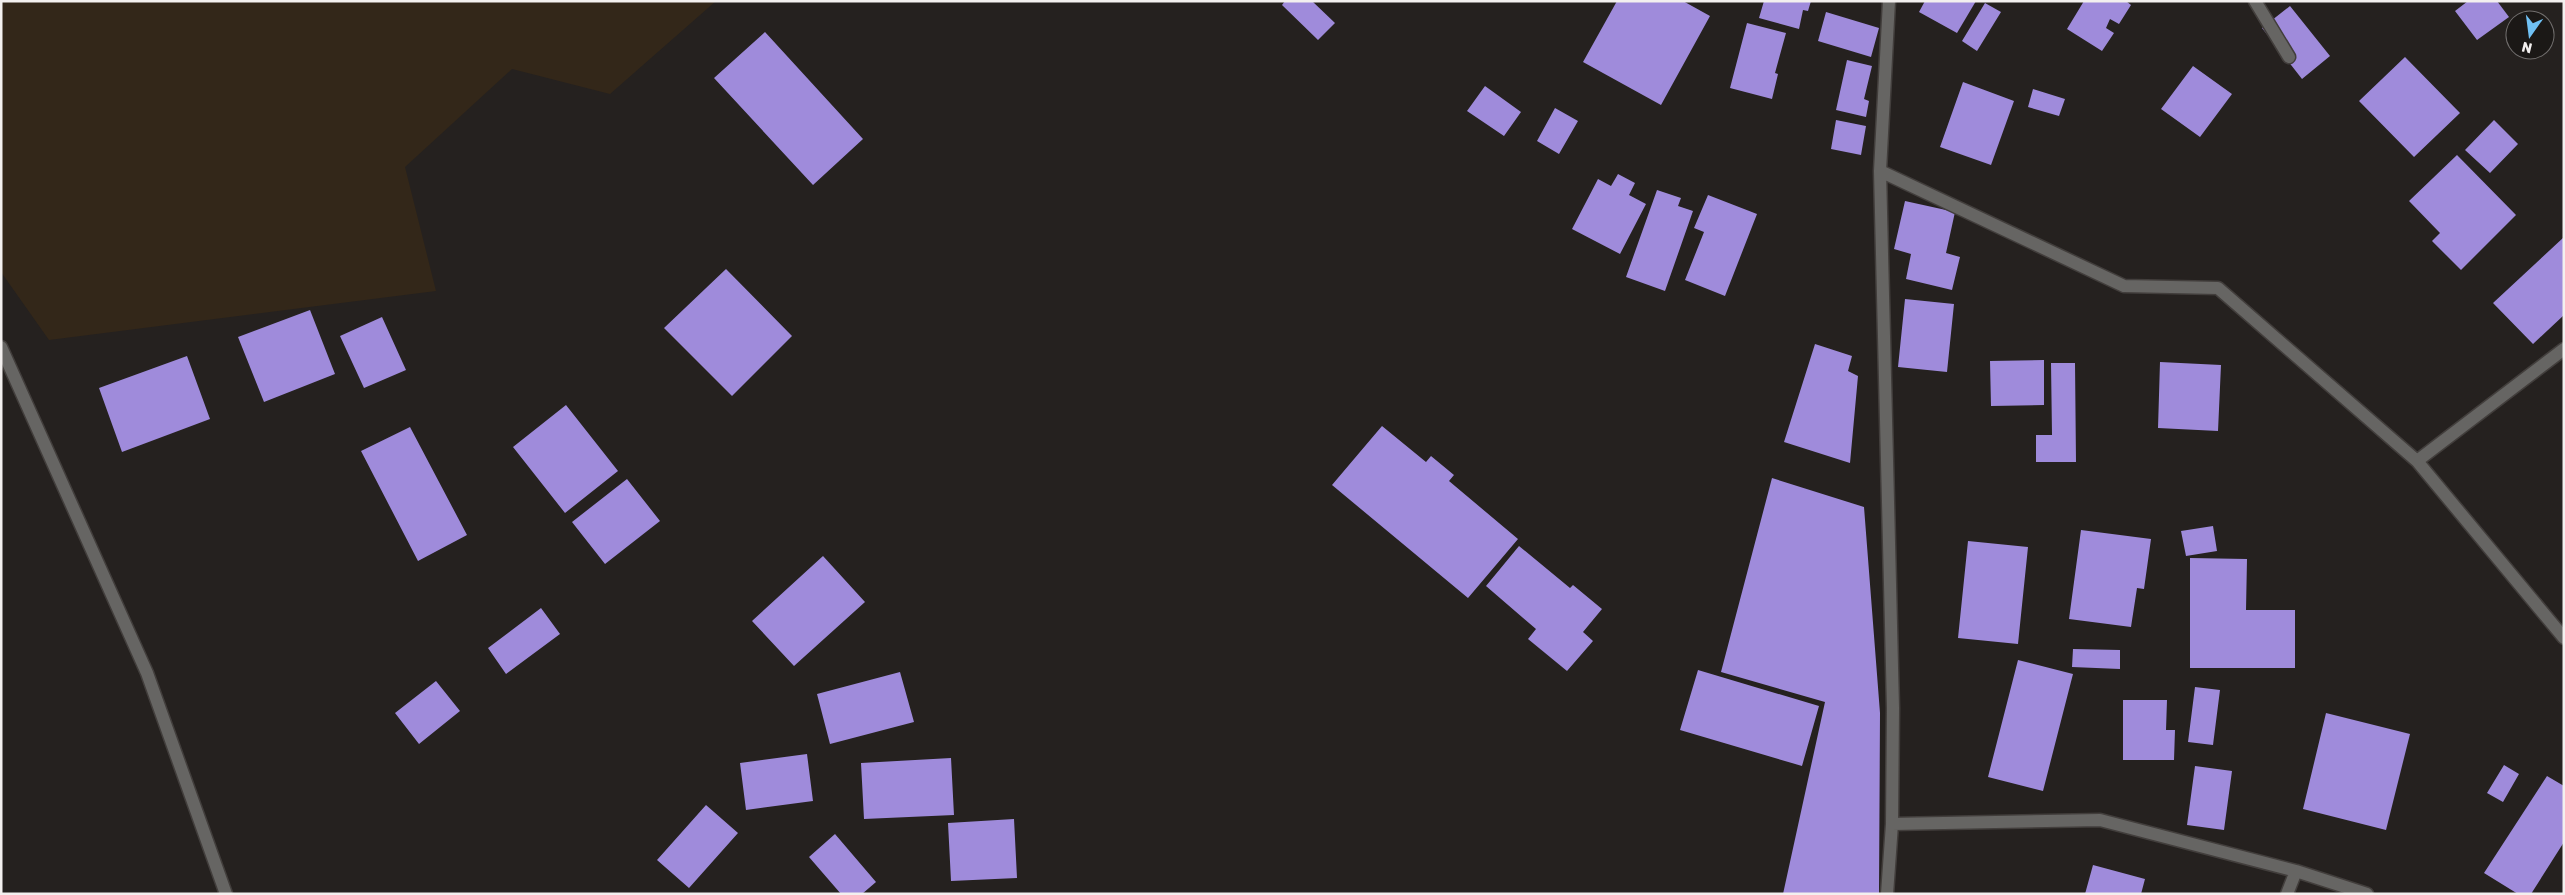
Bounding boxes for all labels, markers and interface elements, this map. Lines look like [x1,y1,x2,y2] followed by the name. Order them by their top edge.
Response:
[2505,10,2555,60] north arrow
[2520,38,2534,57] text: N

